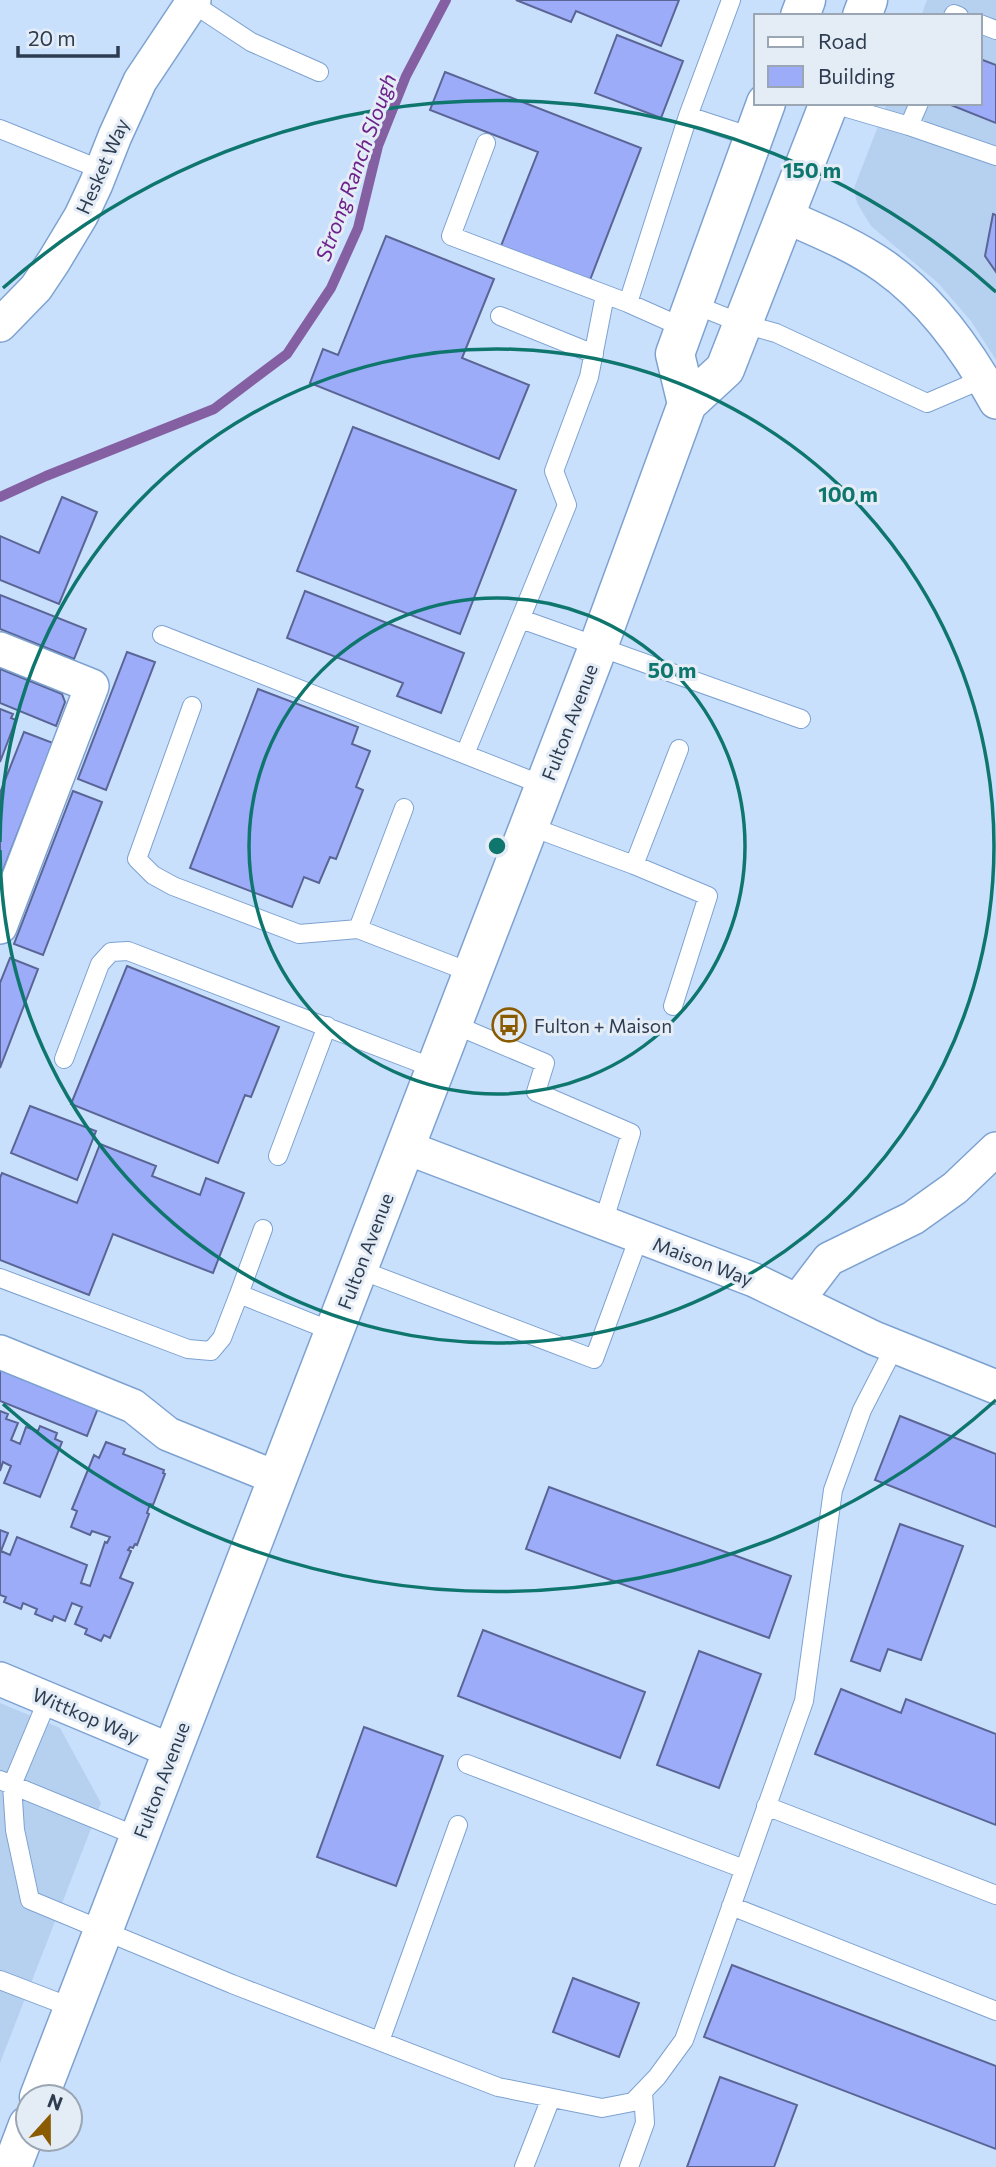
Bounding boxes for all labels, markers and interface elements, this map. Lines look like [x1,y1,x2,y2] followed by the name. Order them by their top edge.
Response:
[18,14,117,58] scale bar
[754,14,982,105] legend
[28,25,76,50] text: 20 m
[818,28,867,53] text: Road
[818,63,895,88] text: Building
[309,70,401,264] water label: Strong Ranch Slough
[71,115,133,217] street label: Hesket Way
[783,157,841,182] text: 150 m
[818,481,878,506] text: 100 m
[648,657,696,682] text: 50 m
[536,660,602,784] street label: Fulton Avenue
[485,834,509,858] centre of rings
[490,1006,528,1044] bus stop icon: Fulton + Maison
[534,1014,672,1037] place label: Fulton + Maison
[332,1189,398,1313] street label: Fulton Avenue
[650,1231,756,1291] street label: Maison Way
[29,1682,143,1748] street label: Wittkop Way
[128,1718,194,1842] street label: Fulton Avenue
[14,2083,84,2153] north arrow
[44,2088,66,2115] text: N

